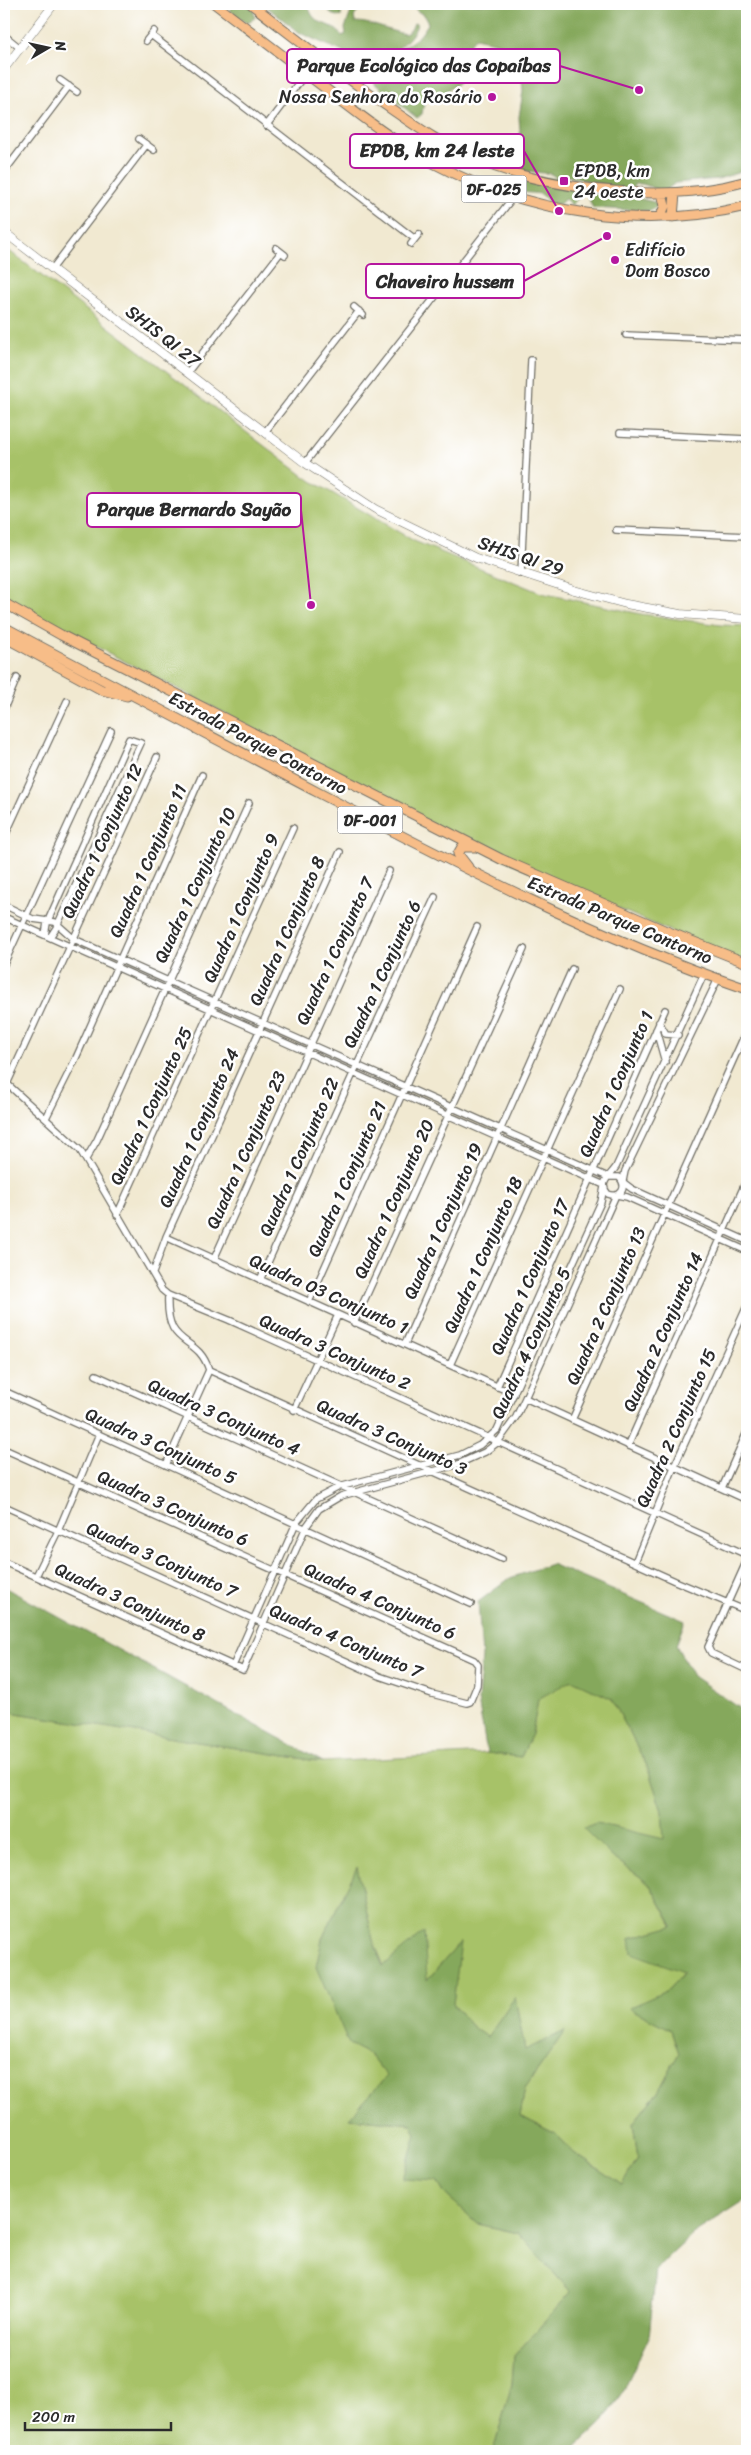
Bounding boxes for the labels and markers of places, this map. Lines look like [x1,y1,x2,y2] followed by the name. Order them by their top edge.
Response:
[287,49,560,83] callout: Parque Ecológico das Copaíbas
[279,81,482,113] place label: Nossa Senhora do Rosário
[486,91,498,103] marker: Nossa Senhora do Rosário
[350,134,524,168] callout: EPDB, km 24 leste
[574,155,650,208] place label: EPDB, km 24 oeste
[558,175,570,187] marker: EPDB, km 24 oeste
[625,234,710,287] place label: Edifício Dom Bosco
[609,254,621,266] marker: Edifício Dom Bosco
[366,264,524,298] callout: Chaveiro hussem
[87,493,301,527] callout: Parque Bernardo Sayão

